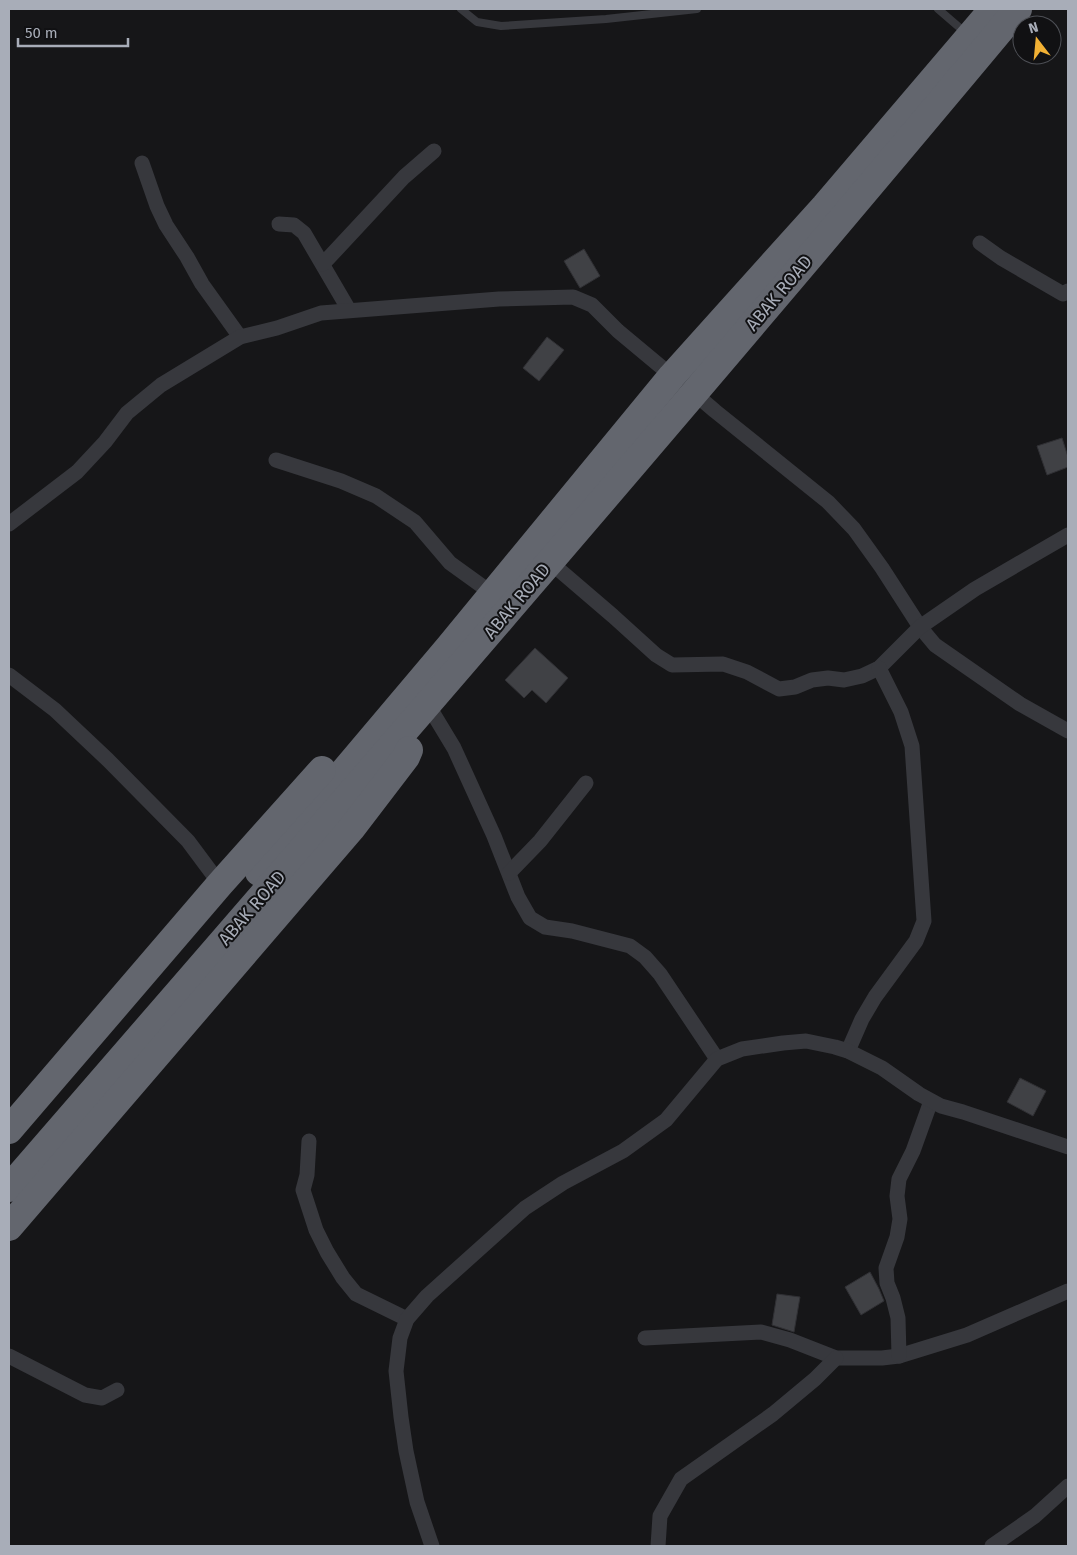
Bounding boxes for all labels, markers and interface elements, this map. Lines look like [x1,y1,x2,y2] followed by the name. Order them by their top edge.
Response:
[18,15,128,47] scale bar
[1012,15,1062,65] north arrow
[1027,19,1040,37] text: N
[25,24,58,42] text: 50 m
[741,251,817,335] street label: ABAK ROAD
[479,559,555,643] street label: ABAK ROAD
[214,866,290,950] street label: ABAK ROAD

